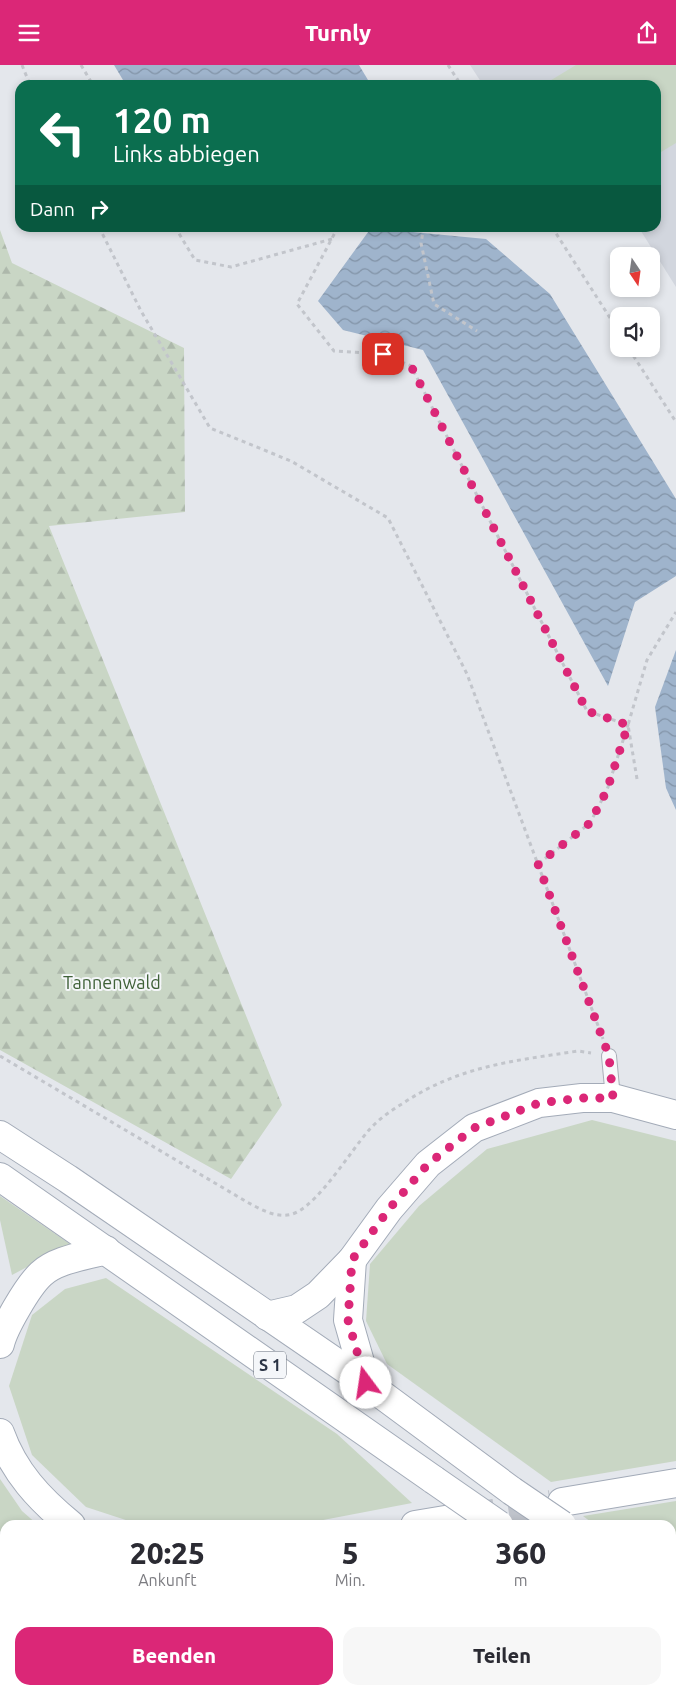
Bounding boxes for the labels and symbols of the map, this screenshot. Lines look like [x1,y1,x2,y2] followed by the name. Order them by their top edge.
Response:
[610,247,660,297] north arrow
[362,333,404,375] pin
[63,972,161,992] park label: Tannenwald
[254,1351,286,1379] road number: S 1
[339,1356,391,1408] position arrow

